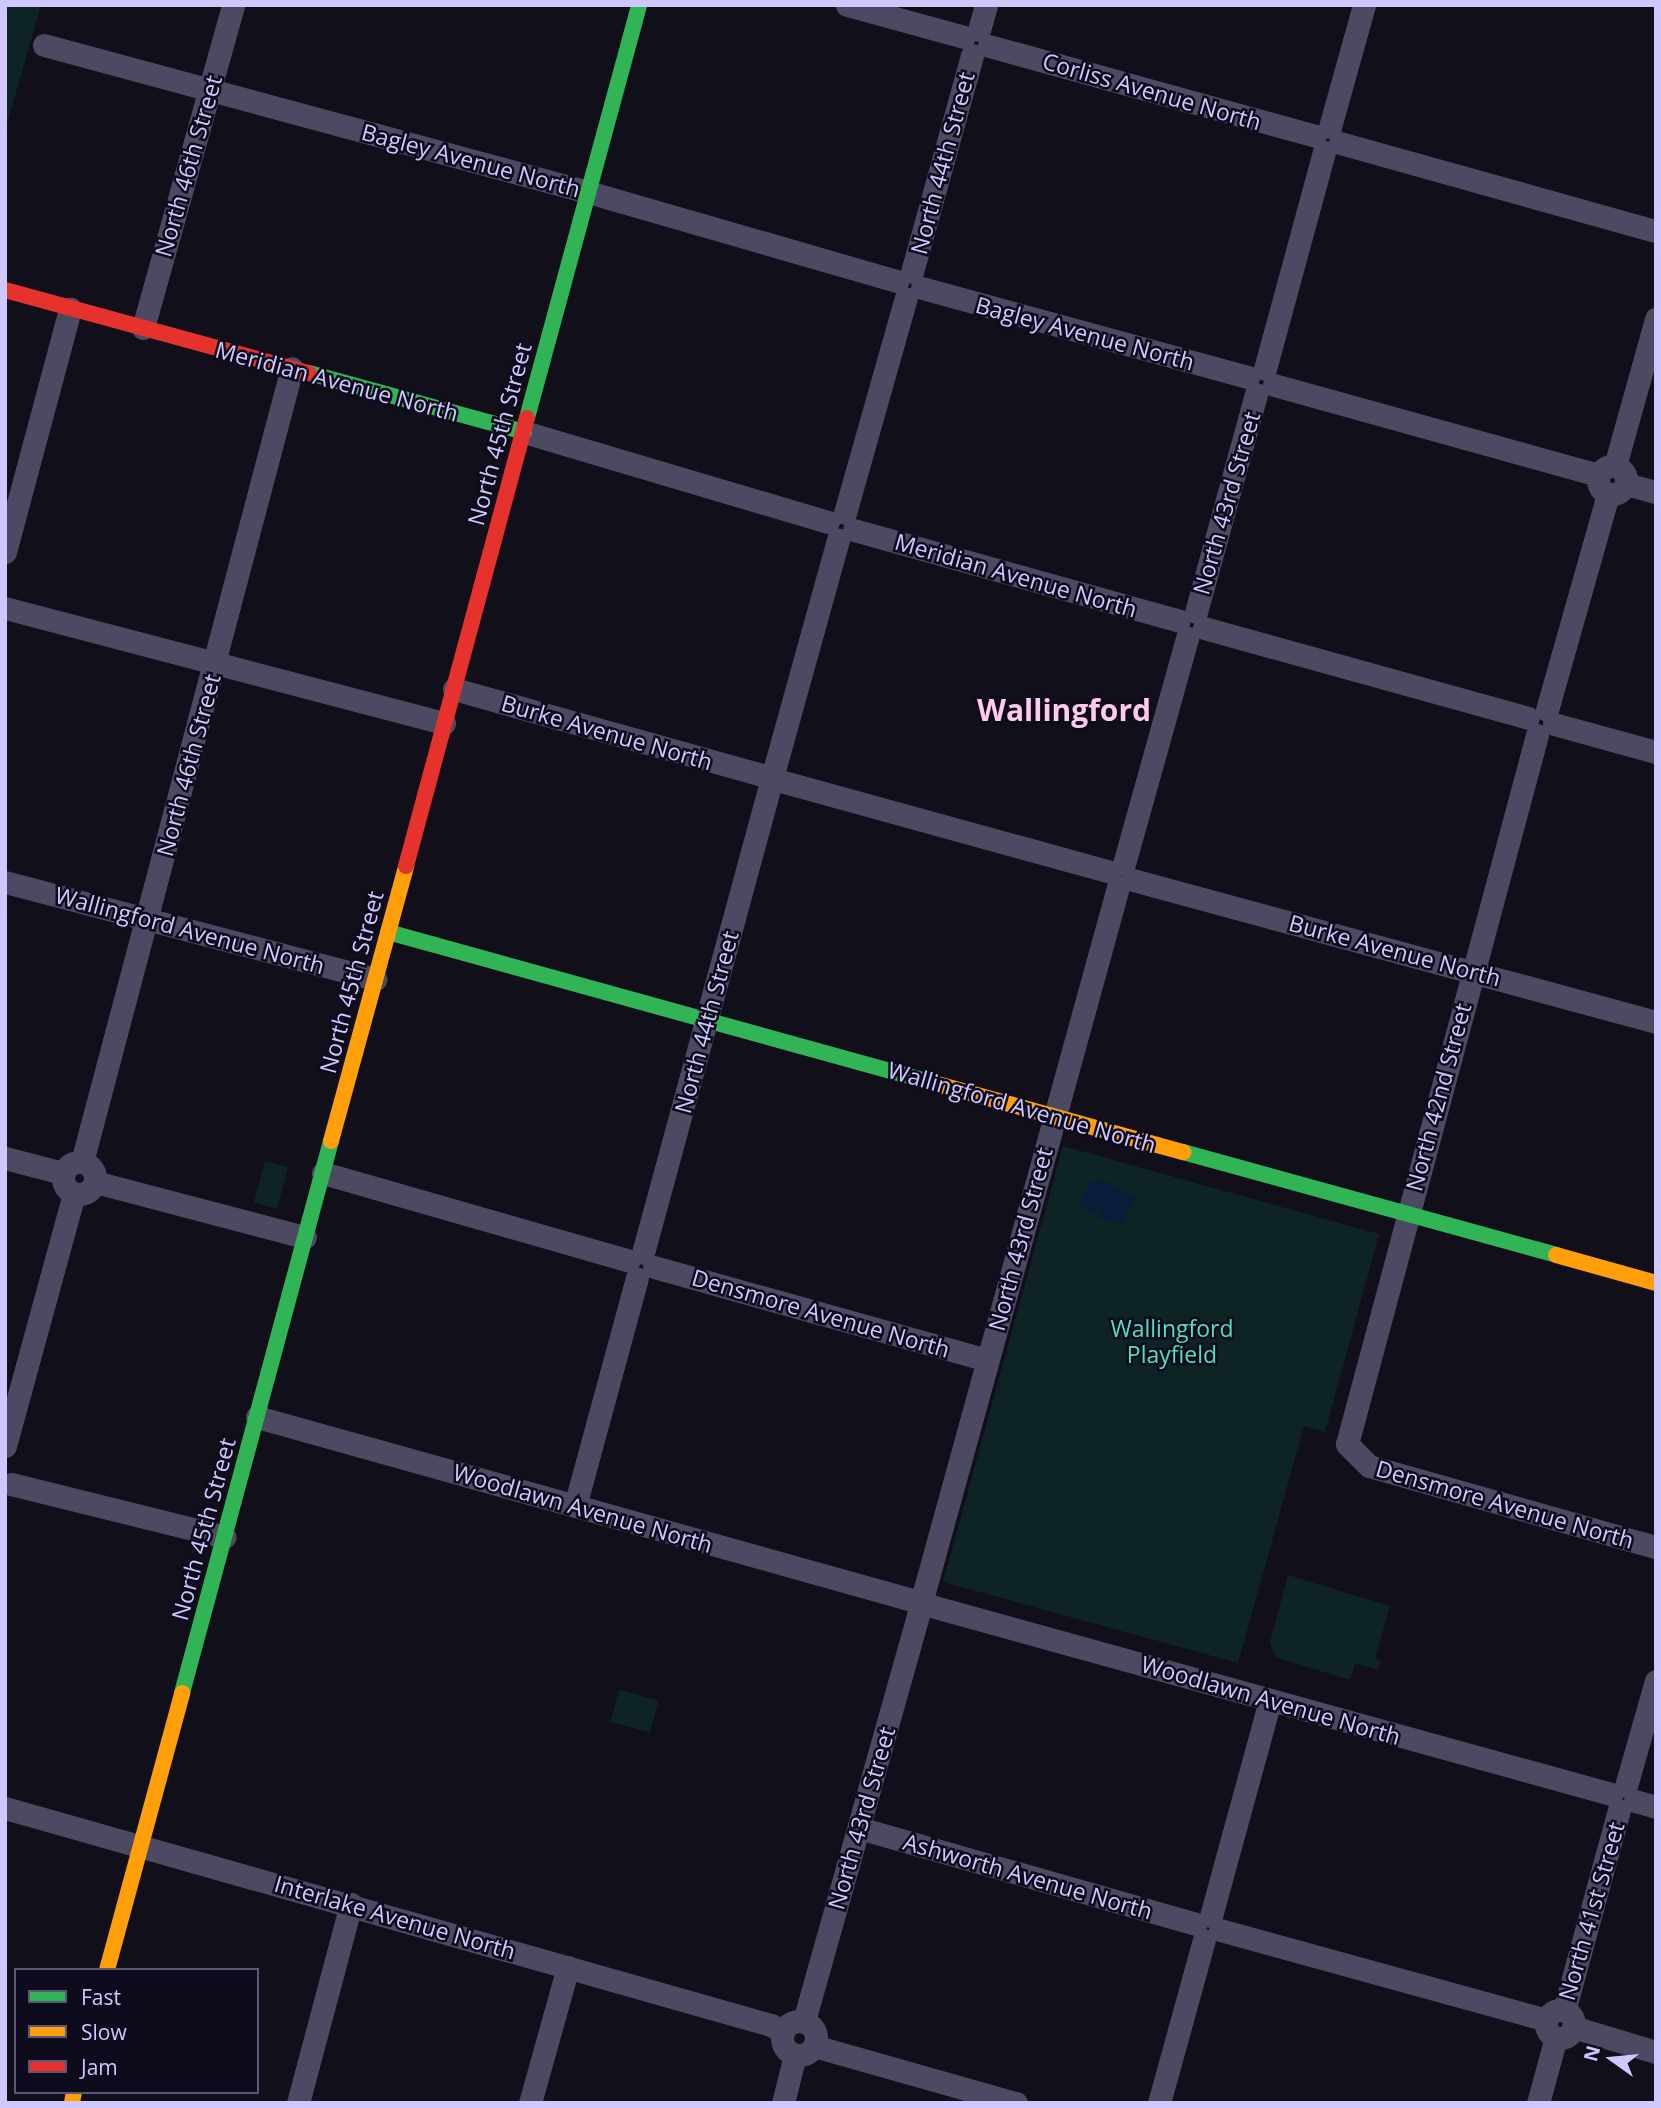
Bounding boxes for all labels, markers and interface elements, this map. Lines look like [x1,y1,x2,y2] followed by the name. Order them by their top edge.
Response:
[1040,47,1264,135] street label: Corliss Avenue North
[904,69,980,257] street label: North 44th Street
[149,72,227,260] street label: North 46th Street
[359,118,583,202] street label: Bagley Avenue North
[973,291,1197,375] street label: Bagley Avenue North
[212,335,462,427] street label: Meridian Avenue North
[461,340,537,528] street label: North 45th Street
[1187,408,1265,598] street label: North 43rd Street
[892,527,1140,623] street label: Meridian Avenue North
[150,671,226,859] street label: North 46th Street
[498,689,716,775] street label: Burke Avenue North
[977,692,1151,728] district label: Wallingford
[52,881,328,979] street label: Wallingford Avenue North
[313,888,389,1076] street label: North 45th Street
[1286,908,1504,992] street label: Burke Avenue North
[668,928,744,1116] street label: North 44th Street
[1400,1000,1476,1194] street label: North 42nd Street
[885,1055,1159,1159] street label: Wallingford Avenue North
[982,1144,1058,1334] street label: North 43rd Street
[689,1263,953,1363] street label: Densmore Avenue North
[1110,1314,1234,1368] park label: Wallingford Playfield
[165,1435,241,1623] street label: North 45th Street
[1373,1454,1637,1554] street label: Densmore Avenue North
[450,1458,716,1558] street label: Woodlawn Avenue North
[1138,1650,1404,1750] street label: Woodlawn Avenue North
[822,1723,900,1913] street label: North 43rd Street
[1552,1819,1630,2003] street label: North 41st Street
[900,1827,1156,1925] street label: Ashworth Avenue North
[271,1869,519,1965] street label: Interlake Avenue North
[14,1968,259,2094] legend
[81,1983,121,2011] text: Fast
[81,2018,127,2046] text: Slow
[1577,2024,1647,2094] north arrow
[1577,2043,1606,2064] text: N
[81,2053,118,2081] text: Jam

